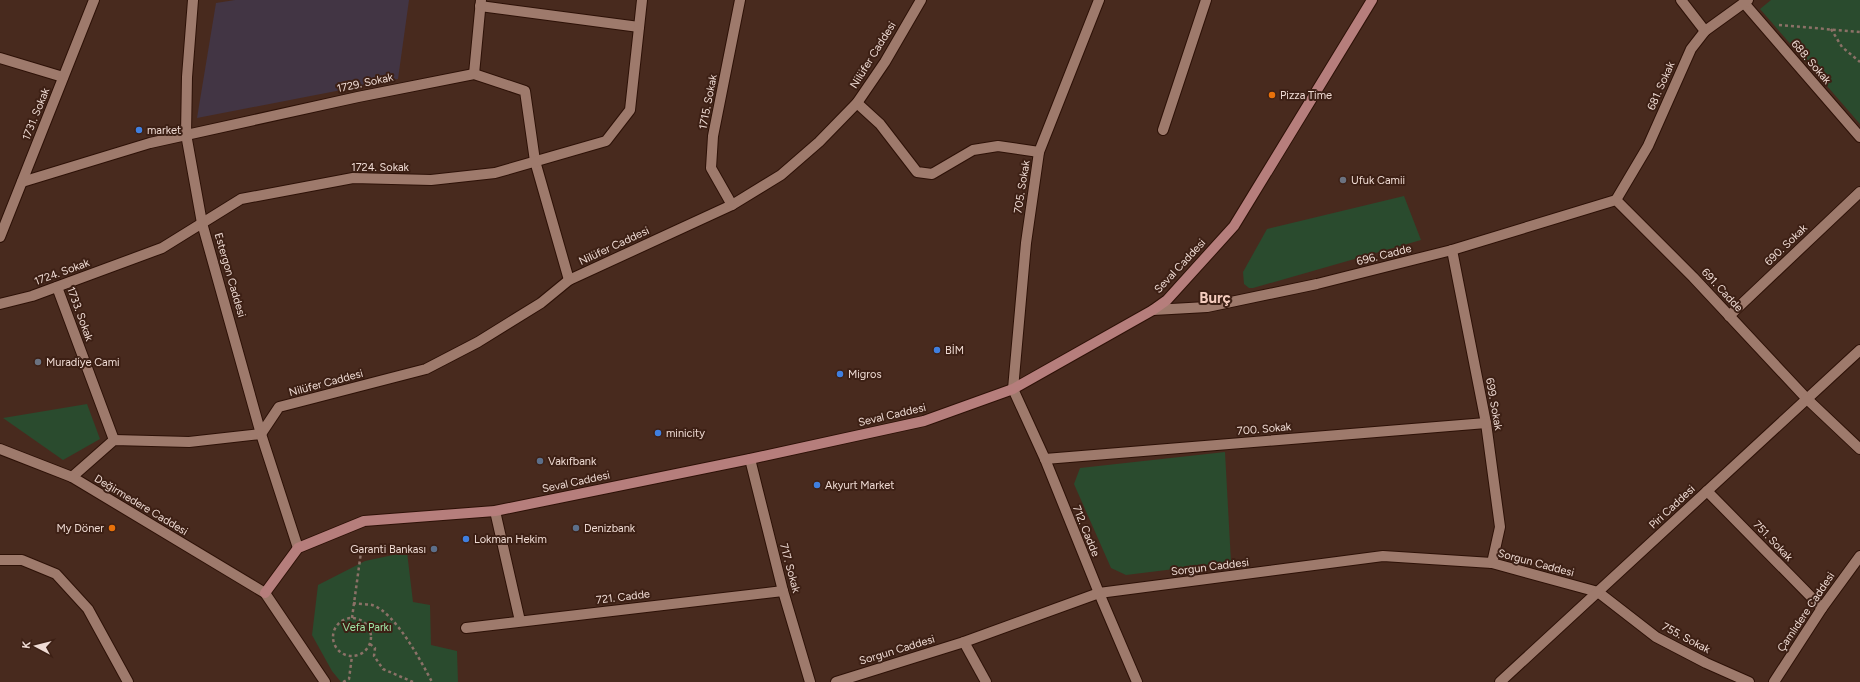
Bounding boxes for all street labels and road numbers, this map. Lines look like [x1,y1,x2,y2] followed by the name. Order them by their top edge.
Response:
[847,19,899,91] street label: Nilüfer Caddesi
[1788,37,1834,87] street label: 688. Sokak
[1645,59,1678,112] street label: 681. Sokak
[336,71,395,95] street label: 1729. Sokak
[696,73,720,131] street label: 1715. Sokak
[20,85,53,142] street label: 1731. Sokak
[1011,159,1033,214] street label: 705. Sokak
[351,161,410,174] street label: 1724. Sokak
[1762,221,1810,268] street label: 690. Sokak
[577,224,651,268] street label: Nilüfer Caddesi
[212,231,248,319] street label: Estergon Caddesi
[1152,236,1208,296] street label: Seval Caddesi
[1355,242,1413,268] street label: 696. Cadde
[33,256,92,288] street label: 1724. Sokak
[1699,266,1745,314] street label: 691. Cadde
[64,285,96,343] street label: 1733. Sokak
[288,367,364,399] street label: Nilüfer Caddesi
[1483,377,1505,432] street label: 699. Sokak
[857,401,927,429] street label: Seval Caddesi
[1236,420,1292,438] street label: 700. Sokak
[541,468,611,496] street label: Seval Caddesi
[92,472,190,538] street label: Değirmedere Caddesi
[1646,482,1698,532] street label: Piri Caddesi
[1070,504,1102,558] street label: 712. Cadde
[1751,518,1796,564] street label: 751. Sokak
[777,542,803,595] street label: 717. Sokak
[1496,547,1576,579] street label: Sorgun Caddesi
[1170,556,1250,578] street label: Sorgun Caddesi
[1775,570,1837,654] street label: Çamlıdere Caddesi
[595,587,651,607] street label: 721. Cadde
[1660,620,1713,656] street label: 755. Sokak
[858,632,936,668] street label: Sorgun Caddesi

